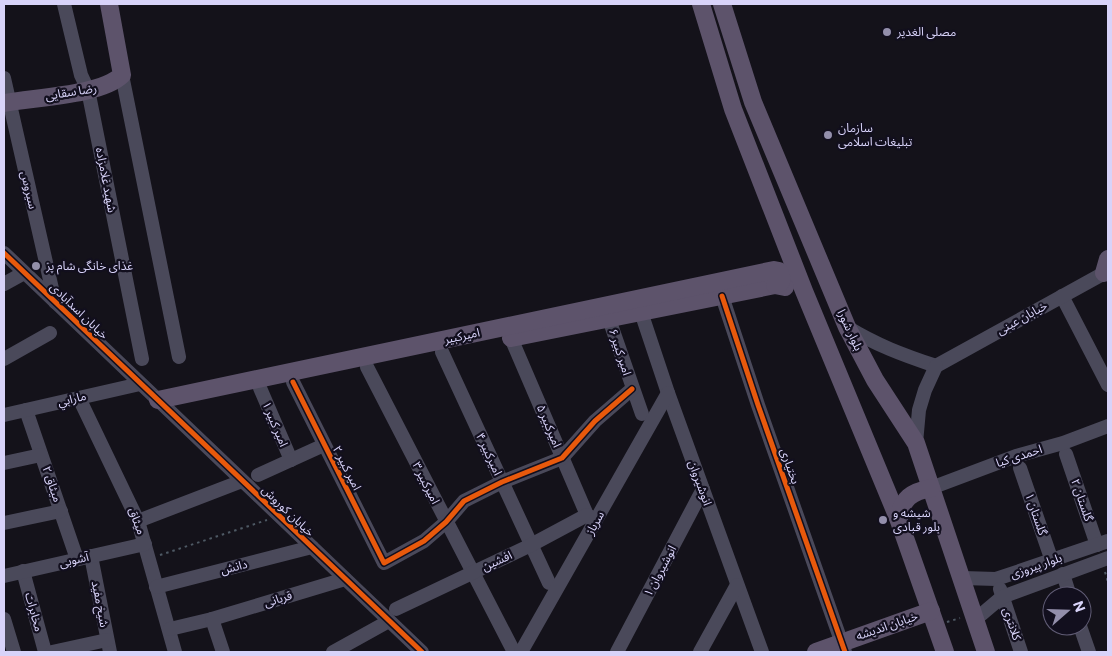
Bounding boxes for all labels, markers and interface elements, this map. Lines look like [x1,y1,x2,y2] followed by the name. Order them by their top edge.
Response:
[896,24,956,39] place label: مصلی الغدیر
[881,26,893,38] marker: مصلی الغدیر
[44,80,98,103] street label: رضا سقایی
[838,120,913,149] place label: سازمان تبلیغات اسلامی
[822,129,834,141] marker: سازمان تبلیغات اسلامی
[93,146,120,214] street label: شهید غلامزاده
[18,169,41,210] street label: سیروس
[45,258,133,275] place label: غذای خانگی شام پز
[30,260,42,272] marker: غذای خانگی شام پز
[47,279,112,342] street label: خیابان اسدآبادی
[994,297,1050,338] street label: خیابان عینی
[834,307,867,353] street label: بلوار شورا
[442,324,481,347] street label: امیرکبیر
[606,327,635,377] street label: امیر کبیر ۶
[56,388,88,412] street label: مارابي
[259,399,292,449] street label: امیر کبیر ۱
[534,402,565,450] street label: امیرکبیر ۵
[473,430,506,478] street label: امیرکبیر ۴
[994,441,1044,470] street label: احمدی کیا
[330,443,365,493] street label: امیر کبیر ۲
[777,446,804,486] street label: بختیاری
[685,458,716,508] street label: انوشیروان
[409,459,443,507] street label: امیرکبیر ۳
[39,464,66,504] street label: میثاق ۲
[1068,477,1097,524] street label: گلستان ۲
[259,482,318,539] street label: خیابان کوروش
[1022,491,1051,538] street label: گلستان ۱
[126,505,149,537] street label: میثاق
[893,505,940,534] place label: شیشه و بلور قبادی
[581,508,607,538] street label: سرباز
[877,514,889,526] marker: شیشه و بلور قبادی
[640,542,679,599] street label: انوشیروان ۱
[479,547,514,574] street label: افشین
[58,549,91,570] street label: آشوبی
[1008,550,1064,582] street label: بلوار پیروزی
[219,556,249,577] street label: دانش
[87,579,112,629] street label: شیخ مفید
[1042,586,1092,636] north arrow
[262,587,294,610] street label: قربانی
[22,591,47,633] street label: مخابرات
[1070,599,1089,614] text: N
[1000,605,1025,643] street label: کلانتری
[854,608,920,643] street label: خیابان اندیشه

